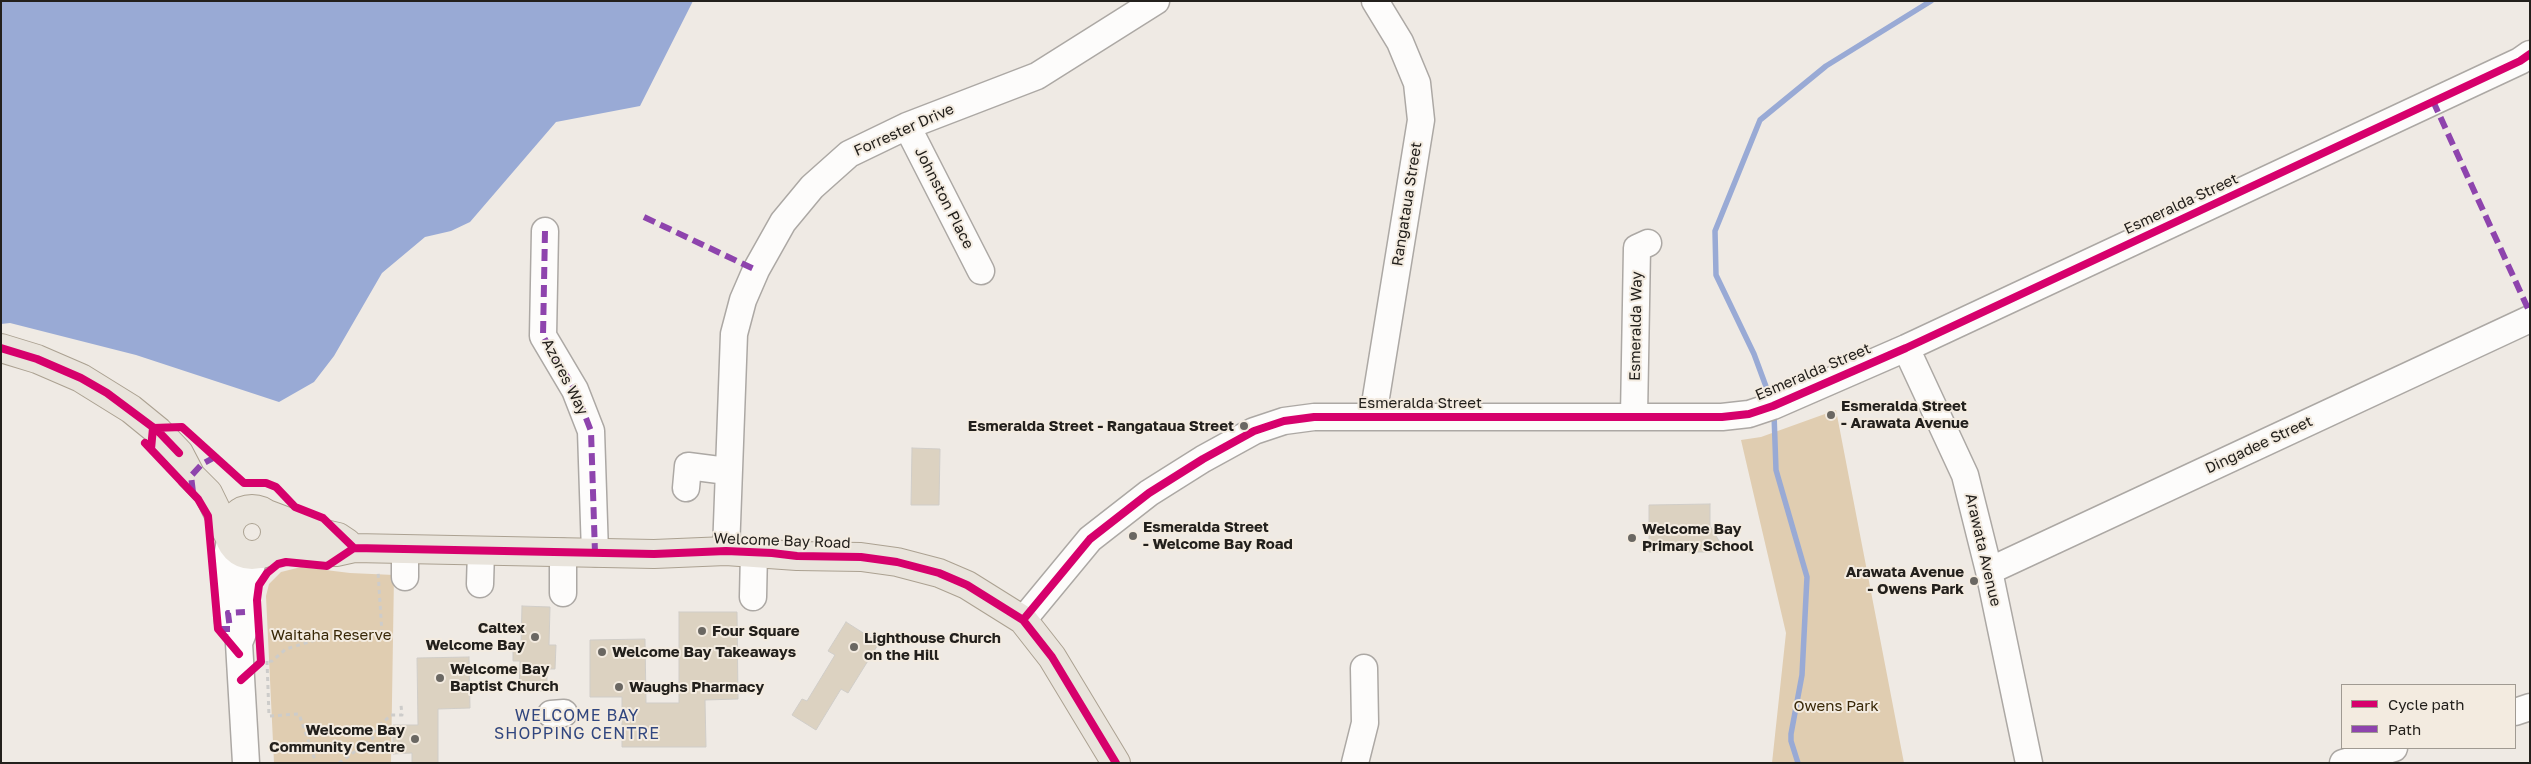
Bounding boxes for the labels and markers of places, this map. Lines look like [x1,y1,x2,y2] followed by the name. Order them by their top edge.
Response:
[1841,397,1969,432] place label: Esmeralda Street - Arawata Avenue
[1825,409,1837,421] marker: Esmeralda Street - Arawata Avenue
[968,417,1234,435] place label: Esmeralda Street - Rangataua Street
[1238,420,1250,432] marker: Esmeralda Street - Rangataua Street
[1143,518,1293,553] place label: Esmeralda Street - Welcome Bay Road
[1642,520,1754,555] place label: Welcome Bay Primary School
[1127,530,1139,542] marker: Esmeralda Street - Welcome Bay Road
[1626,532,1638,544] marker: Welcome Bay Primary School
[1846,563,1964,598] place label: Arawata Avenue - Owens Park
[1968,575,1980,587] marker: Arawata Avenue - Owens Park
[426,619,525,654] place label: Caltex Welcome Bay
[712,622,800,640] place label: Four Square
[696,625,708,637] marker: Four Square
[864,629,1001,664] place label: Lighthouse Church on the Hill
[529,631,541,643] marker: Caltex Welcome Bay
[848,641,860,653] marker: Lighthouse Church on the Hill
[612,643,796,661] place label: Welcome Bay Takeaways
[596,646,608,658] marker: Welcome Bay Takeaways
[450,660,559,695] place label: Welcome Bay Baptist Church
[434,672,446,684] marker: Welcome Bay Baptist Church
[629,678,764,696] place label: Waughs Pharmacy
[613,681,625,693] marker: Waughs Pharmacy
[269,721,405,756] place label: Welcome Bay Community Centre
[409,733,421,745] marker: Welcome Bay Community Centre

